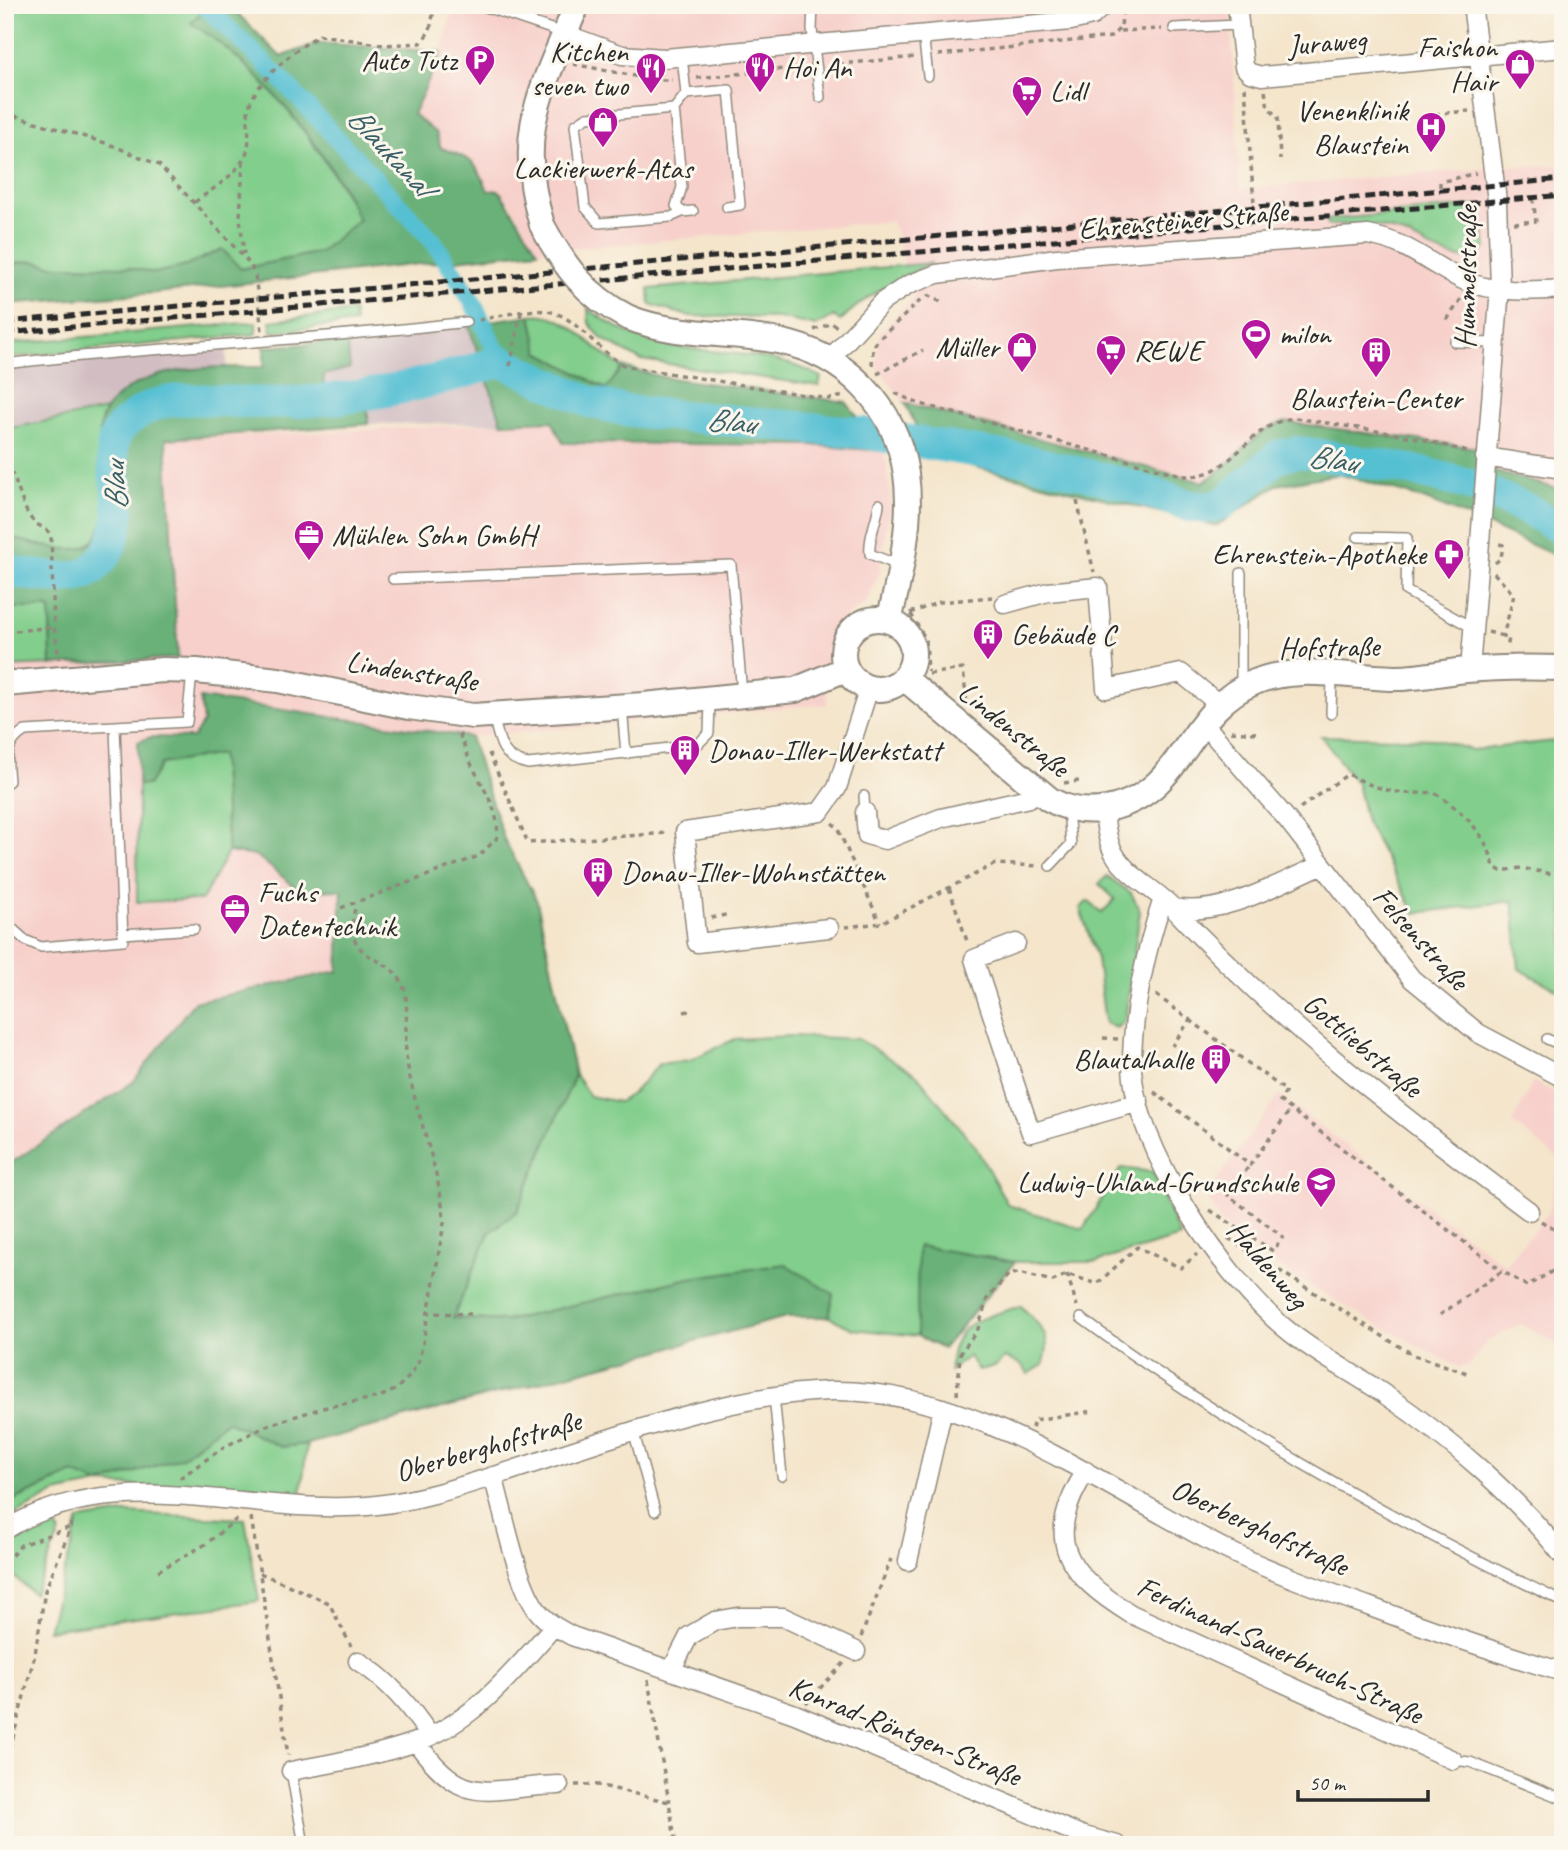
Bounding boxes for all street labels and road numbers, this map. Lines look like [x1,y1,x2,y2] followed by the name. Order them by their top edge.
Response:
[1284,19,1370,65] street label: Juraweg
[1077,192,1291,248] street label: Ehrensteiner Straße
[1446,203,1486,349] street label: Hummelstraße
[1278,627,1382,667] street label: Hofstraße
[344,642,482,700] street label: Lindenstraße
[951,673,1079,787] street label: Lindenstraße
[1364,878,1479,999] street label: Felsenstraße
[1296,984,1432,1107] street label: Gottliebstraße
[1219,1212,1319,1318] street label: Haldenweg
[391,1401,587,1491] street label: Oberberghofstraße
[1165,1469,1357,1586] street label: Oberberghofstraße
[1131,1567,1431,1734] street label: Ferdinand-Sauerbruch-Straße
[784,1667,1028,1796] street label: Konrad-Röntgen-Straße

